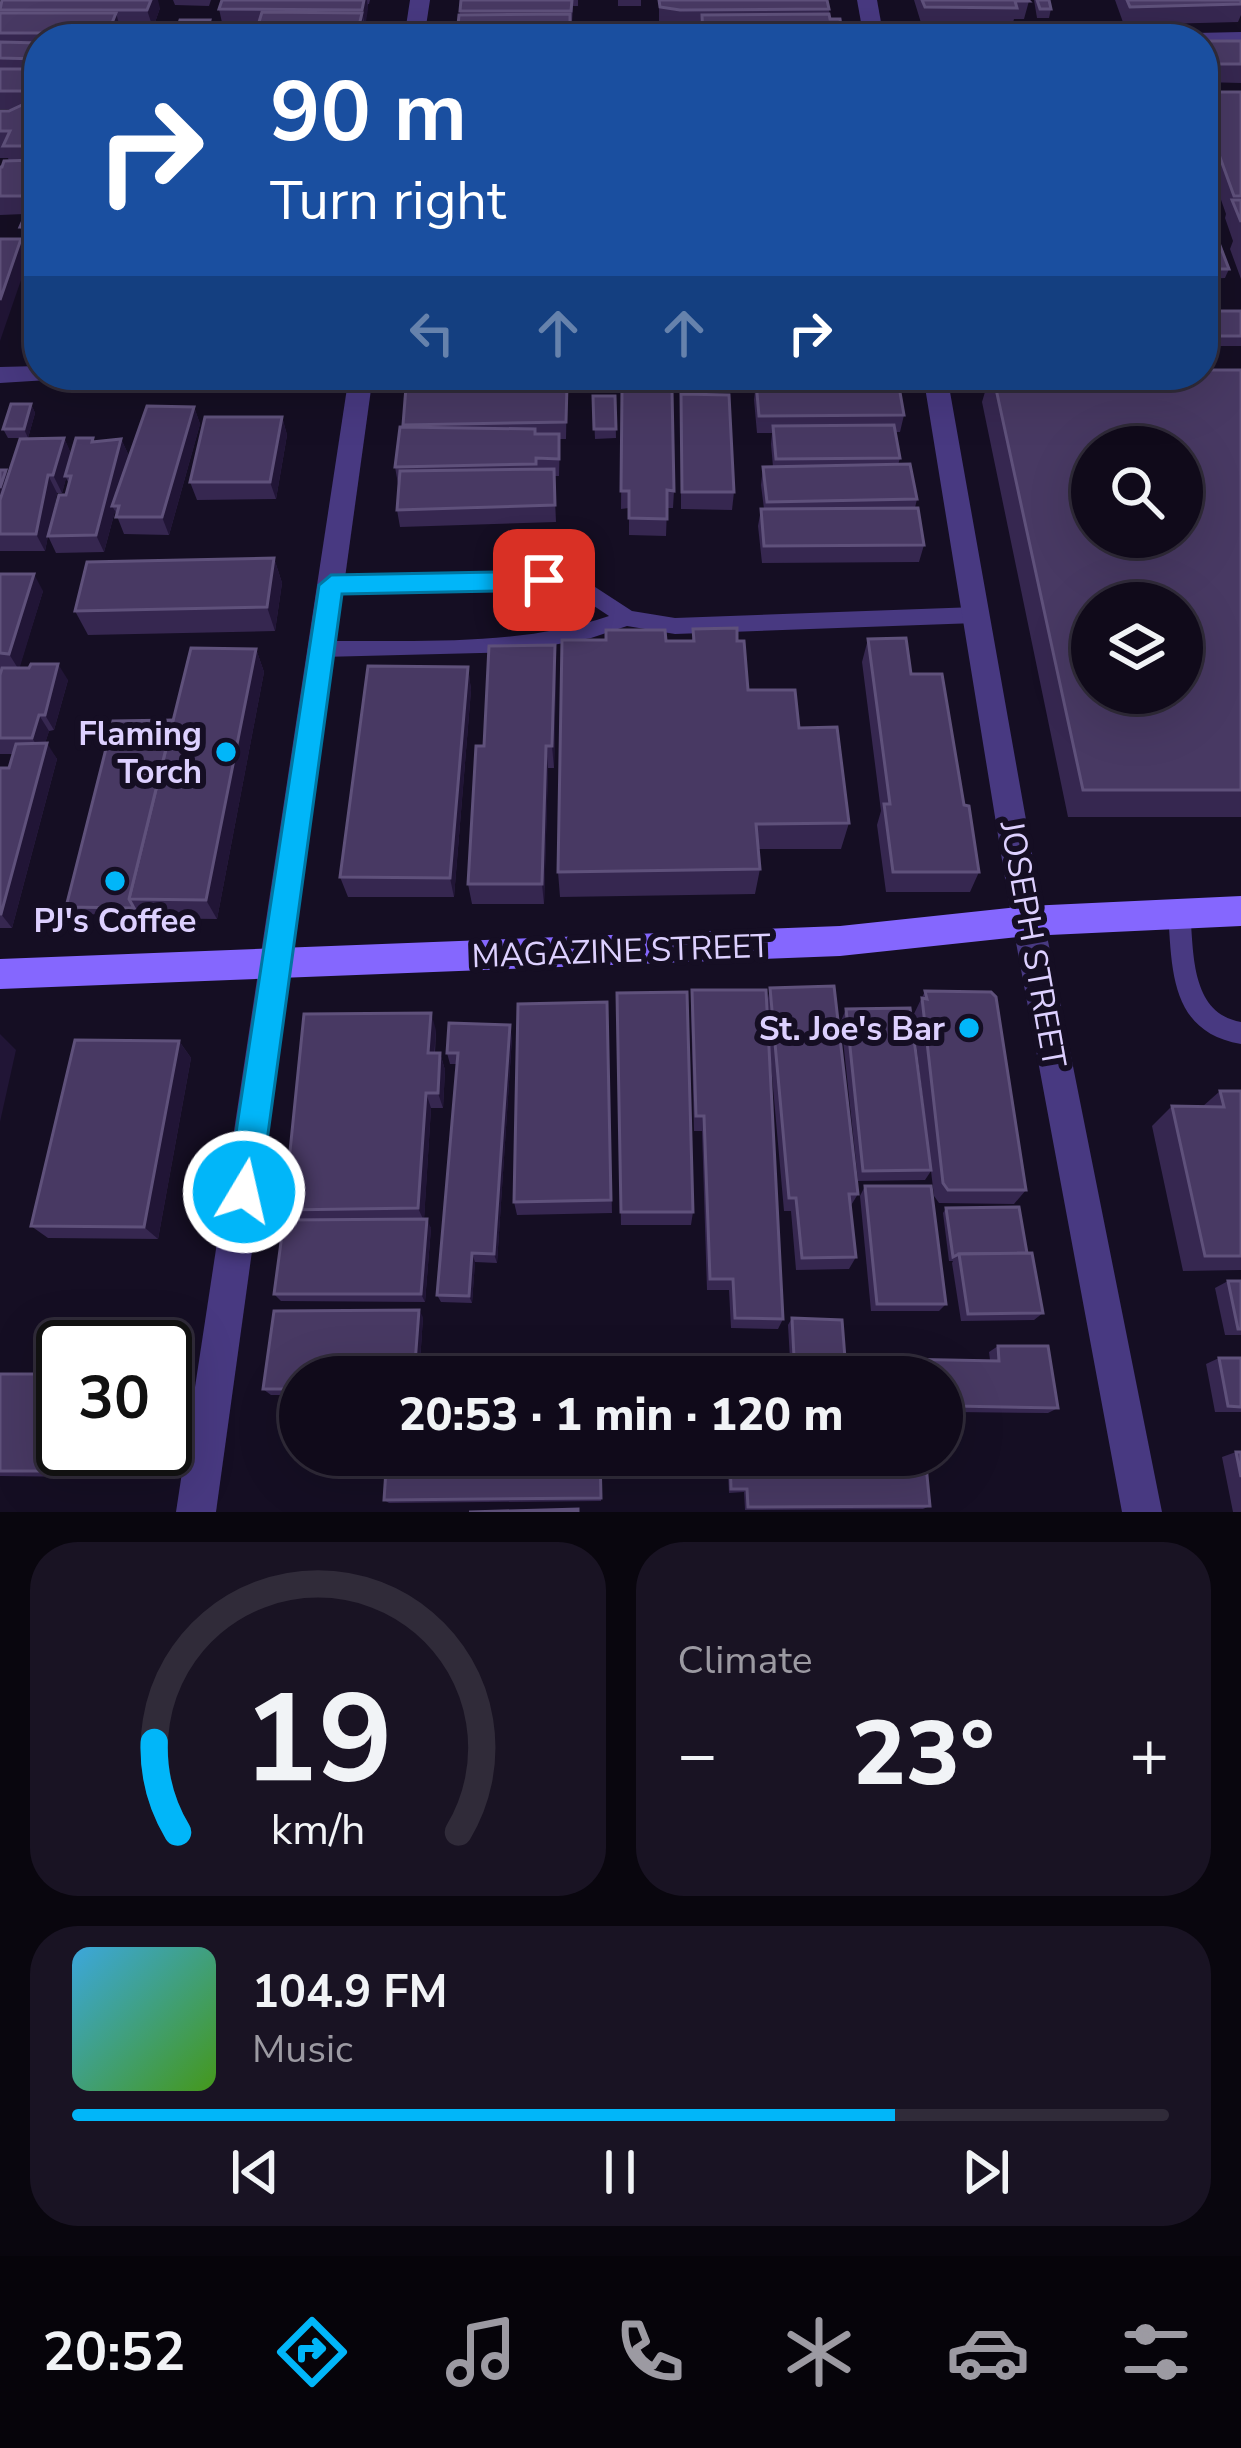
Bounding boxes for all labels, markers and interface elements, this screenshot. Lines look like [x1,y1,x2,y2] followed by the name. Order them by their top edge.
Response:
[270,55,467,170] text: 90 m
[72,72,228,228] icon: right
[270,164,506,238] text: Turn right
[399,300,465,366] icon: left
[525,300,591,366] icon: ahead
[651,300,717,366] icon: ahead
[777,300,843,366] icon: right
[1071,426,1203,714] map controls
[1071,426,1203,558] button: search
[493,529,595,631] pin
[511,547,577,613] icon: arrive
[1071,582,1203,714] button: layers
[78,712,202,795] place label: Flaming Torch
[213,739,239,765] marker: Flaming Torch
[989,816,1076,1071] street label: JOSEPH STREET
[102,868,128,894] marker: PJ's Coffee
[34,899,196,944] place label: PJ's Coffee
[471,924,771,979] street label: MAGAZINE STREET
[759,1007,945,1052] place label: St. Joe's Bar
[956,1015,982,1041] marker: St. Joe's Bar
[181,1129,307,1255] position arrow
[36,1320,192,1476] speed limit sign: 30
[398,1385,844,1446] text: 20:53 · 1 min · 120 m
[678,1634,813,1687] text: Climate
[243,1655,393,1825] text: 19
[852,1693,995,1816] text: 23°
[678,1710,717,1800] text: −
[1129,1710,1169,1800] text: +
[270,1801,365,1859] text: km/h
[252,1962,448,2023] text: 104.9 FM
[252,2023,353,2076] text: Music
[222,2139,288,2205] icon: previous
[587,2139,653,2205] icon: pause
[953,2139,1019,2205] icon: next
[270,2310,354,2394] icon: directions
[439,2310,523,2394] icon: music
[608,2310,692,2394] icon: phone
[777,2310,861,2394] icon: climate
[946,2310,1030,2394] icon: car
[1114,2310,1198,2394] icon: filters
[42,2315,185,2389] text: 20:52

